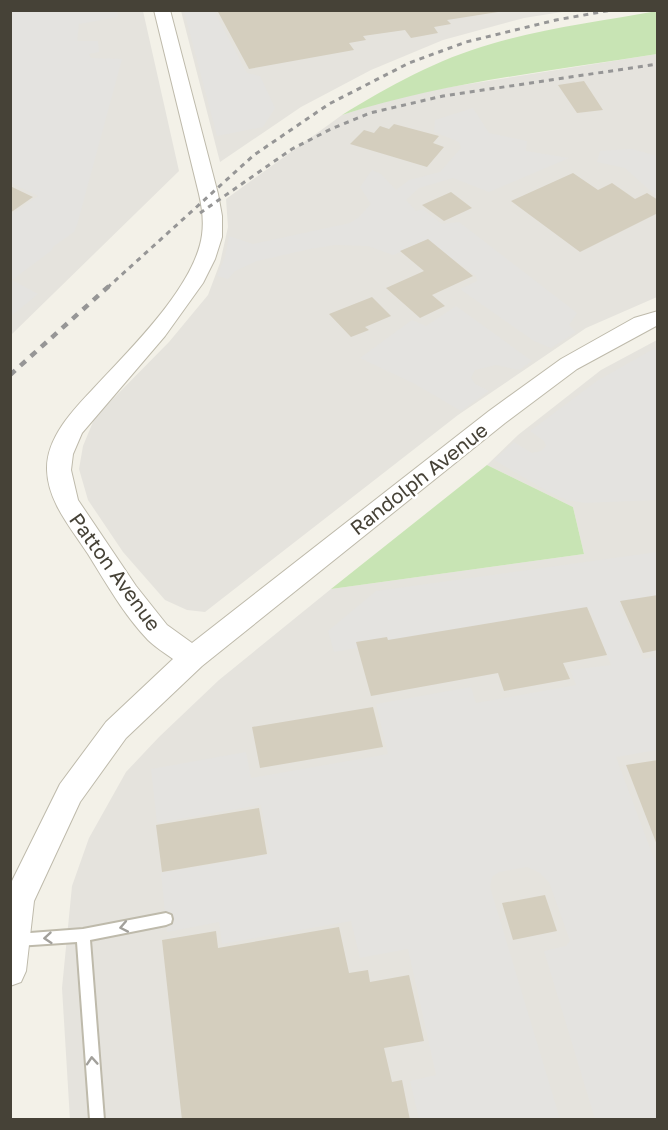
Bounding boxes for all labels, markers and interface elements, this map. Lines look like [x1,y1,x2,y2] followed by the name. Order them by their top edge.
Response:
[345,417,492,539] street label: Randolph Avenue
[65,508,167,635] street label: Patton Avenue
[119,920,129,933] one-way arrow
[44,931,53,944] one-way arrow
[86,1057,99,1066] one-way arrow

